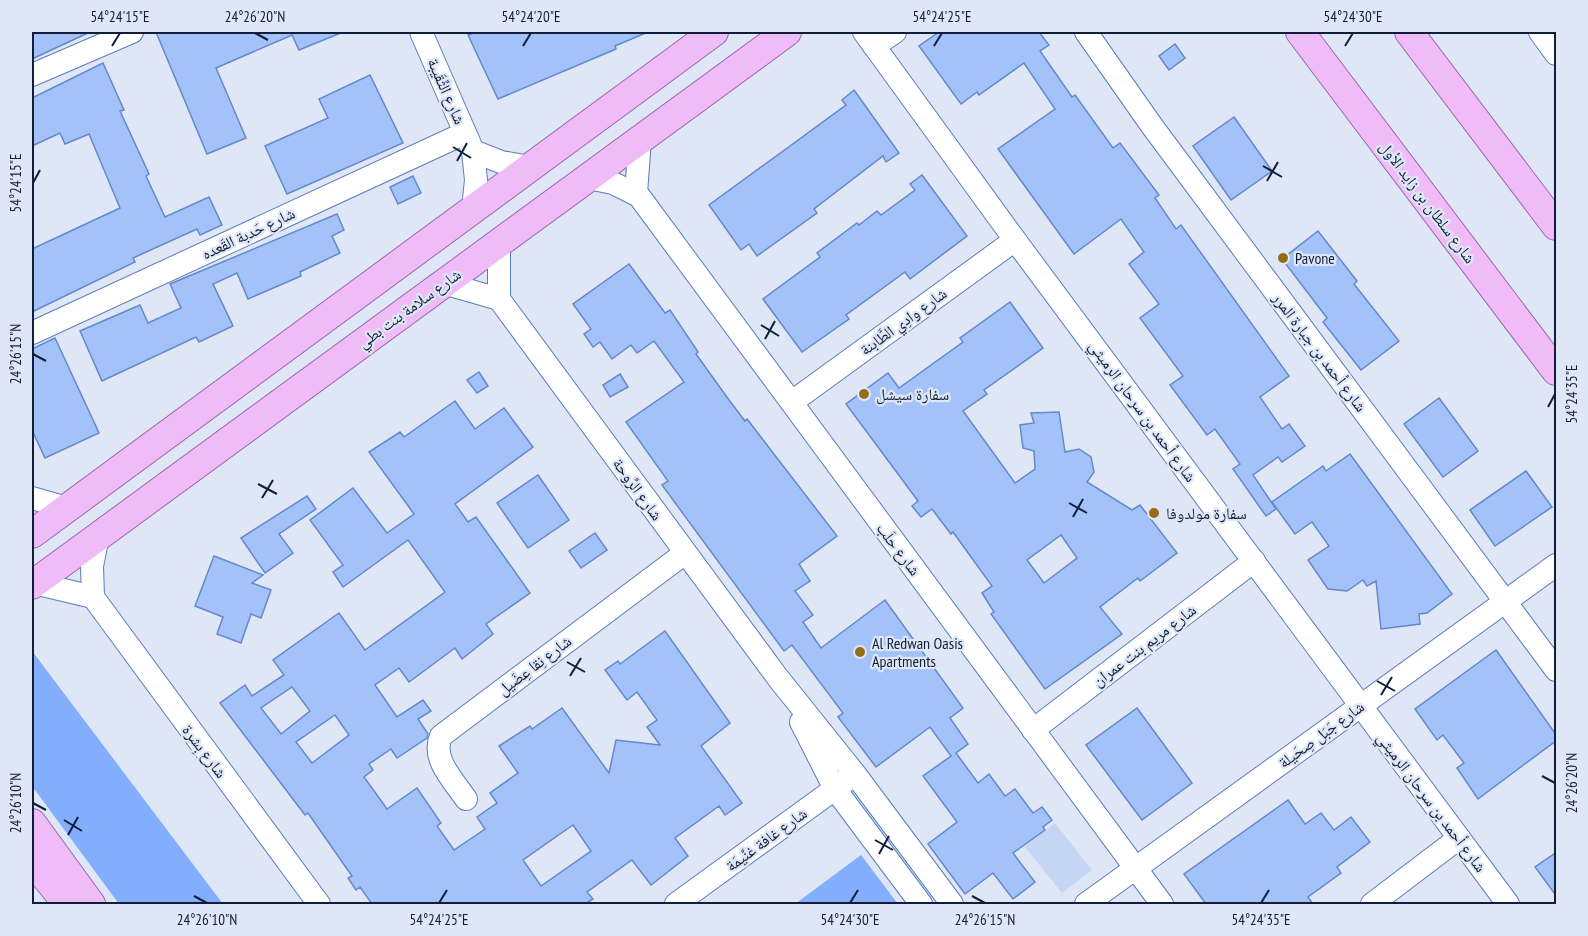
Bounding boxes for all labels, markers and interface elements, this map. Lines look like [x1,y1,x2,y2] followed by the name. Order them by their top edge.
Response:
[90,7,150,26] text: 54°24'15"E
[225,7,285,26] text: 24°26'20"N
[501,7,561,26] text: 54°24'20"E
[912,7,972,26] text: 54°24'25"E
[1323,7,1383,26] text: 54°24'30"E
[423,55,470,128] street label: شارع الثِّقَيبة
[1375,137,1480,268] street label: شارع سلطان بن زايد الأول
[6,153,25,213] text: 54°24'15"E
[198,203,298,264] street label: شارع حَدبة القَعده
[1295,248,1335,268] place label: Pavone
[1276,251,1290,265] marker: Pavone
[353,264,466,355] street label: شارع سلامة بنت بطي
[856,283,952,362] street label: شارع وادِي الطَّابنة
[1267,288,1371,416] street label: شارع أحمد بن جبارة المرر
[6,324,25,384] text: 24°26'15"N
[1082,336,1201,487] street label: شارع أحمد بن سرحان الرميثي
[1562,364,1581,424] text: 54°24'35"E
[876,384,949,405] place label: سفارة سيشل
[857,387,871,401] marker: سفارة سيشل
[608,454,667,525] street label: شارع الرَّوحة
[1166,503,1247,523] place label: سفارة مولدوفا
[1147,506,1161,520] marker: سفارة مولدوفا
[872,519,925,580] street label: شارع حلَب
[1088,599,1200,691] street label: شارع مريم بنت عمران
[493,631,576,700] street label: شارع نِقا عِضَيل
[872,633,963,671] place label: Al Redwan Oasis Apartments
[853,645,867,659] marker: Al Redwan Oasis Apartments
[1274,696,1369,773] street label: شارع جَبَل صِحَيلة
[177,720,232,783] street label: شارع بِشرة
[1370,728,1491,878] street label: شارع أحمد بن سرحان الرميثي
[1562,753,1581,813] text: 24°26'20"N
[6,773,25,833] text: 24°26'10"N
[721,803,811,876] street label: شارع غافة غنَّيمَة
[177,910,237,929] text: 24°26'10"N
[409,910,469,929] text: 54°24'25"E
[820,910,880,929] text: 54°24'30"E
[955,910,1015,929] text: 24°26'15"N
[1231,910,1291,929] text: 54°24'35"E

